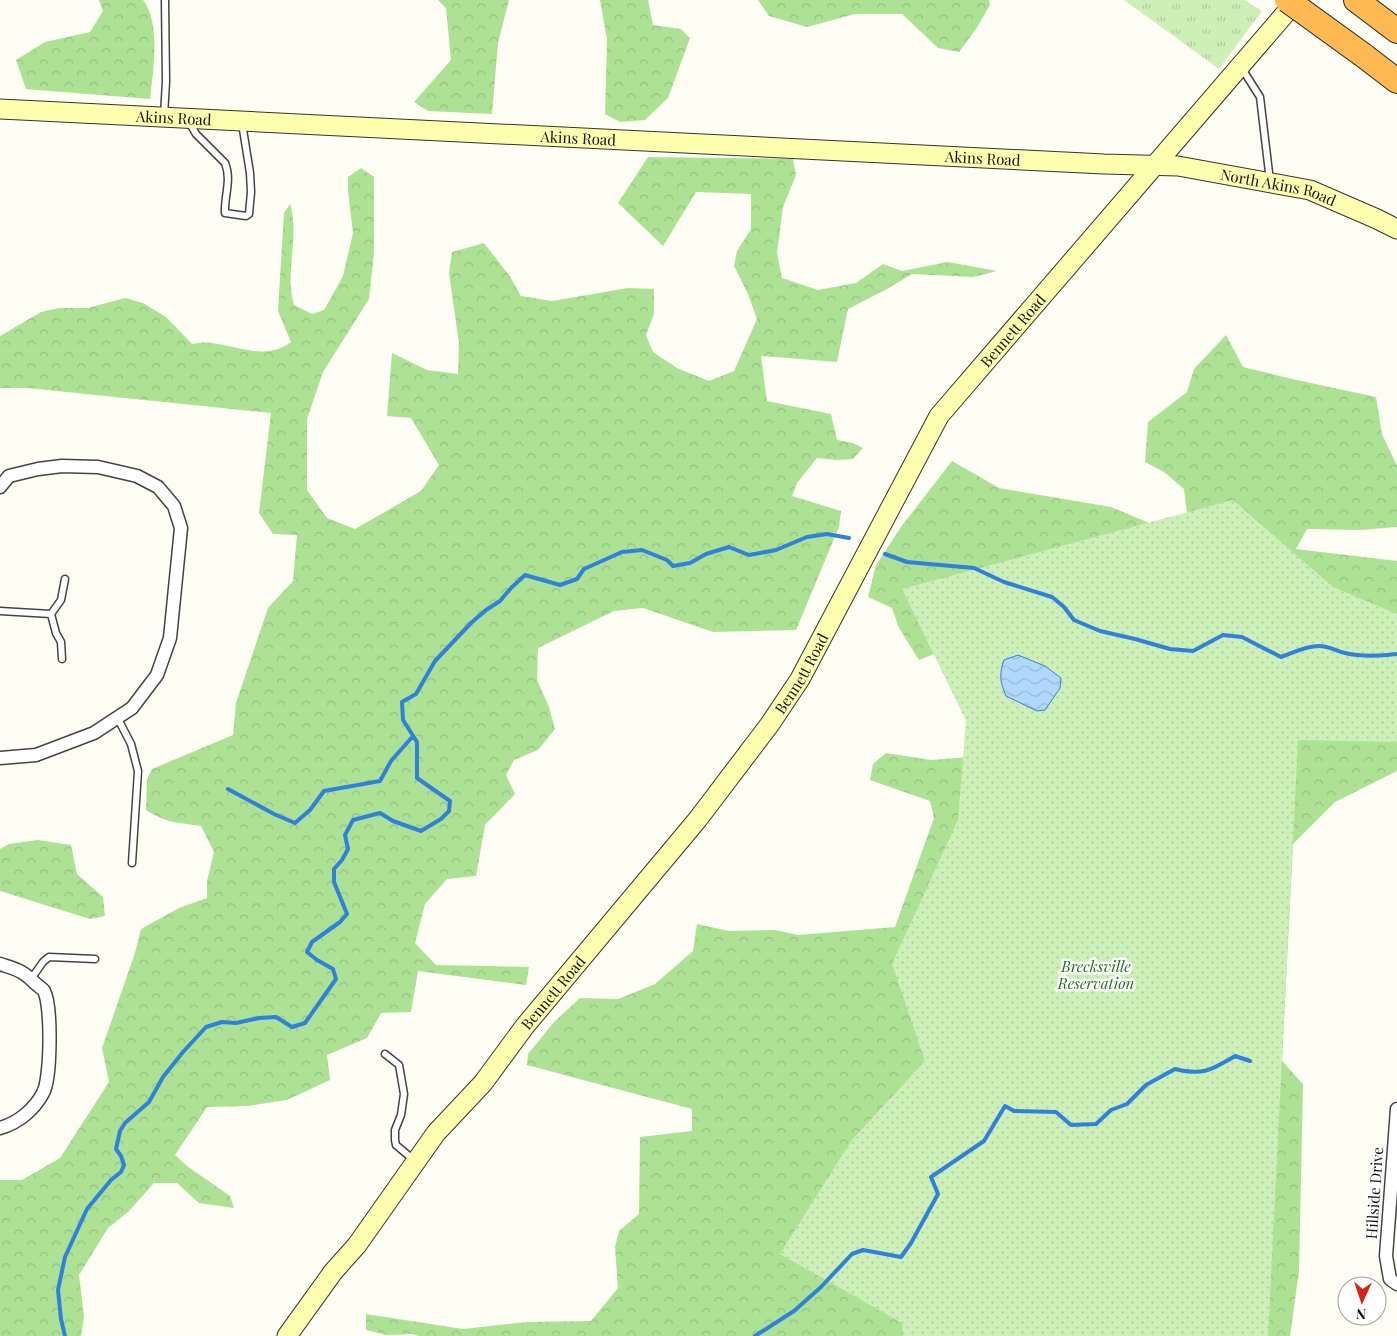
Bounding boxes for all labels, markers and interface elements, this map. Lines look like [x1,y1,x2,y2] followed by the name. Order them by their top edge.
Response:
[134,106,212,130] street label: Akins Road
[539,126,617,150] street label: Akins Road
[943,146,1021,170] street label: Akins Road
[1219,164,1340,210] street label: North Akins Road
[976,289,1050,371] street label: Bennett Road
[770,629,833,717] street label: Bennett Road
[516,951,590,1034] street label: Bennett Road
[1057,956,1134,993] park label: Brecksville Reservation
[1361,1146,1387,1240] street label: Hillside Drive
[1337,1276,1387,1326] north arrow
[1356,1305,1367,1324] text: N

